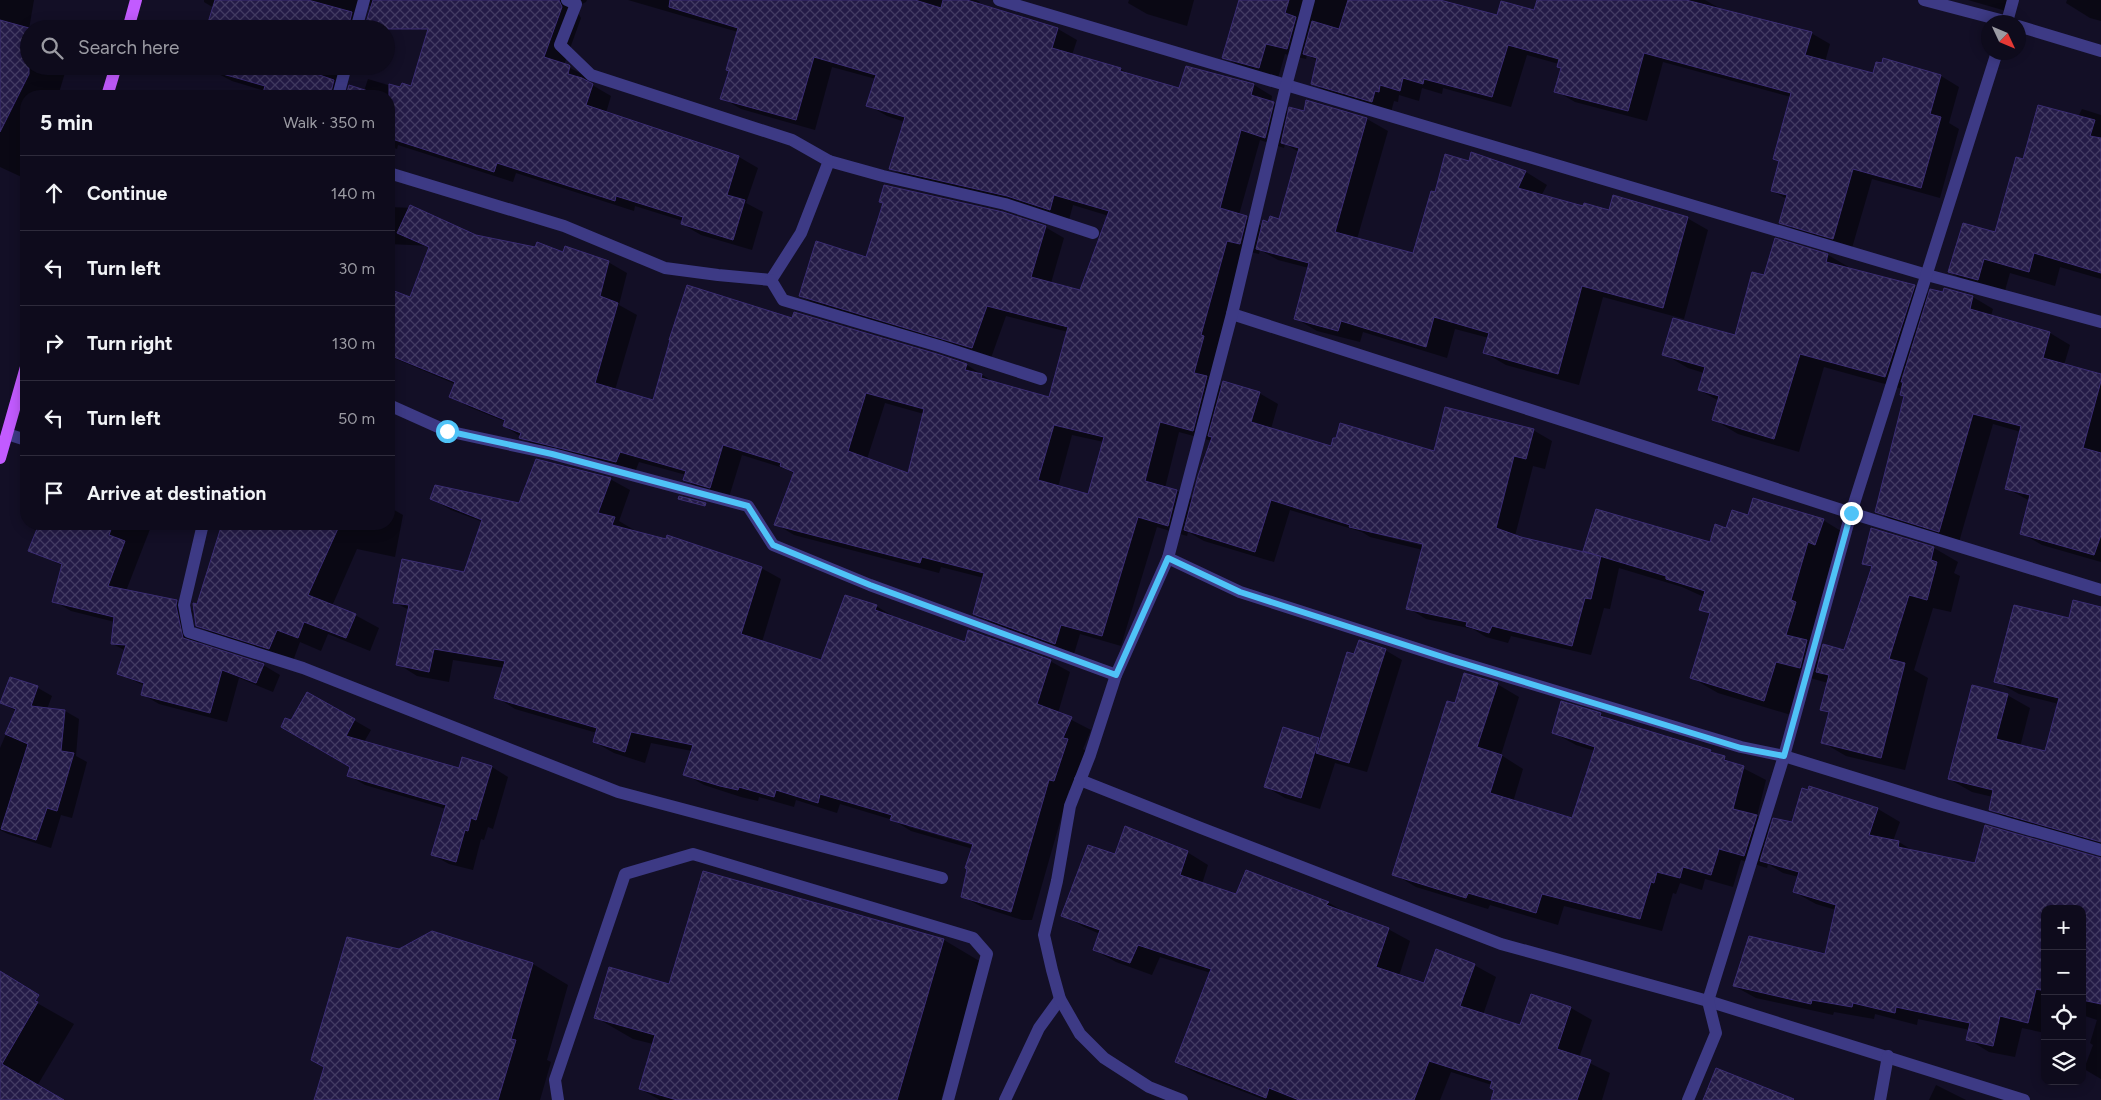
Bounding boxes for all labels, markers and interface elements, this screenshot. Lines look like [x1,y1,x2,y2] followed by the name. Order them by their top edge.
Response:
[1981,15,2026,60] north arrow
[20,20,395,75] search box
[38,34,66,62] icon: search
[78,36,180,59] text: Search here
[40,110,93,135] text: 5 min
[283,113,375,132] text: Walk · 350 m
[40,179,68,207] icon: ahead
[87,182,167,205] text: Continue
[331,184,375,203] text: 140 m
[40,254,68,282] icon: left
[87,257,161,280] text: Turn left
[338,259,375,278] text: 30 m
[40,329,68,357] icon: right
[87,332,173,355] text: Turn right
[332,334,375,353] text: 130 m
[40,404,68,432] icon: left
[87,407,161,430] text: Turn left
[338,409,375,428] text: 50 m
[436,420,459,443] route start
[40,479,68,507] icon: arrive
[87,482,266,505] text: Arrive at destination
[1840,502,1863,525] route end
[2041,905,2086,1085] map controls
[2041,905,2086,950] button: +
[2041,950,2086,995] button: −
[2041,995,2086,1040] button: locate
[2041,1040,2086,1085] button: layers

